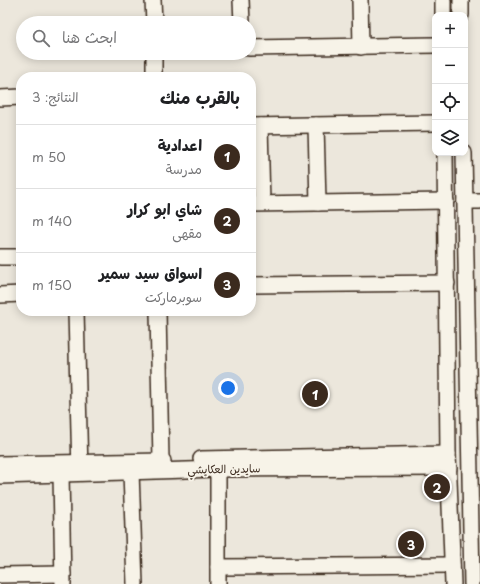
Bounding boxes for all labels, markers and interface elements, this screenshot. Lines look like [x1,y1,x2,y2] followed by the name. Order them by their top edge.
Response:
[432,12,468,156] map controls
[432,12,468,48] button: +
[16,16,256,60] search box
[62,25,117,48] text: ابحث هنا
[30,27,52,49] icon: search
[432,48,468,84] button: −
[160,84,240,110] text: بالقرب منك
[432,84,468,120] button: locate
[32,87,79,106] text: النتائج: 3
[432,120,468,156] button: layers
[158,133,202,156] text: اعدادية
[32,147,66,166] text: 50 m
[224,147,230,166] text: 1
[166,159,202,178] text: مدرسة
[128,197,202,220] text: شاي ابو كرار
[32,211,72,230] text: 140 m
[222,211,232,230] text: 2
[172,223,202,242] text: مقهى
[99,261,202,284] text: اسواق سيد سمير
[32,275,72,294] text: 150 m
[223,275,231,294] text: 3
[145,287,202,306] text: سوبرماركت
[218,378,238,398] your location
[302,379,328,409] pin: 1
[187,459,261,481] street label: سايدين العكايشي
[424,472,450,502] pin: 2
[398,529,424,559] pin: 3

